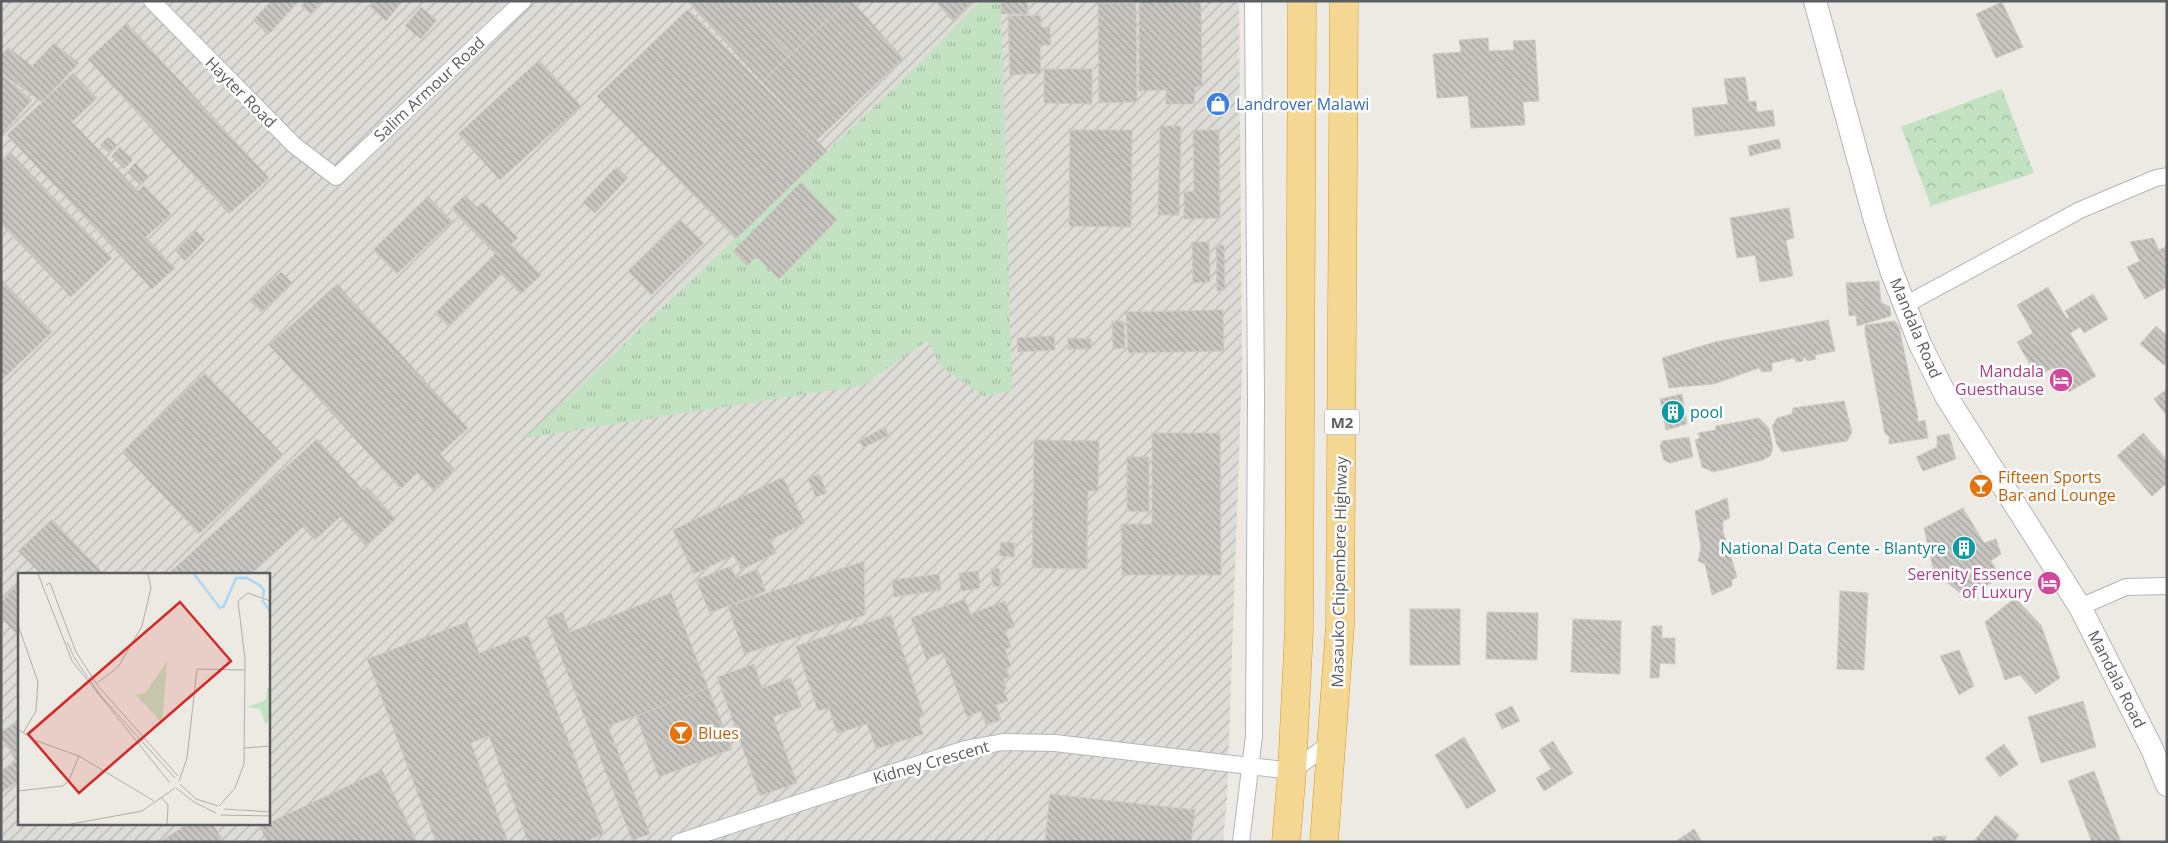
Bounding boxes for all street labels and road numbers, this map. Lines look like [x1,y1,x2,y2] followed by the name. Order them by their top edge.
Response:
[369,32,489,146] street label: Salim Armour Road
[201,52,281,132] street label: Hayter Road
[1885,274,1947,382] street label: Mandala Road
[1324,410,1360,434] road number: M2
[1326,455,1352,688] street label: Masauko Chipembere Highway
[2083,626,2151,732] street label: Mandala Road
[870,735,992,789] street label: Kidney Crescent

